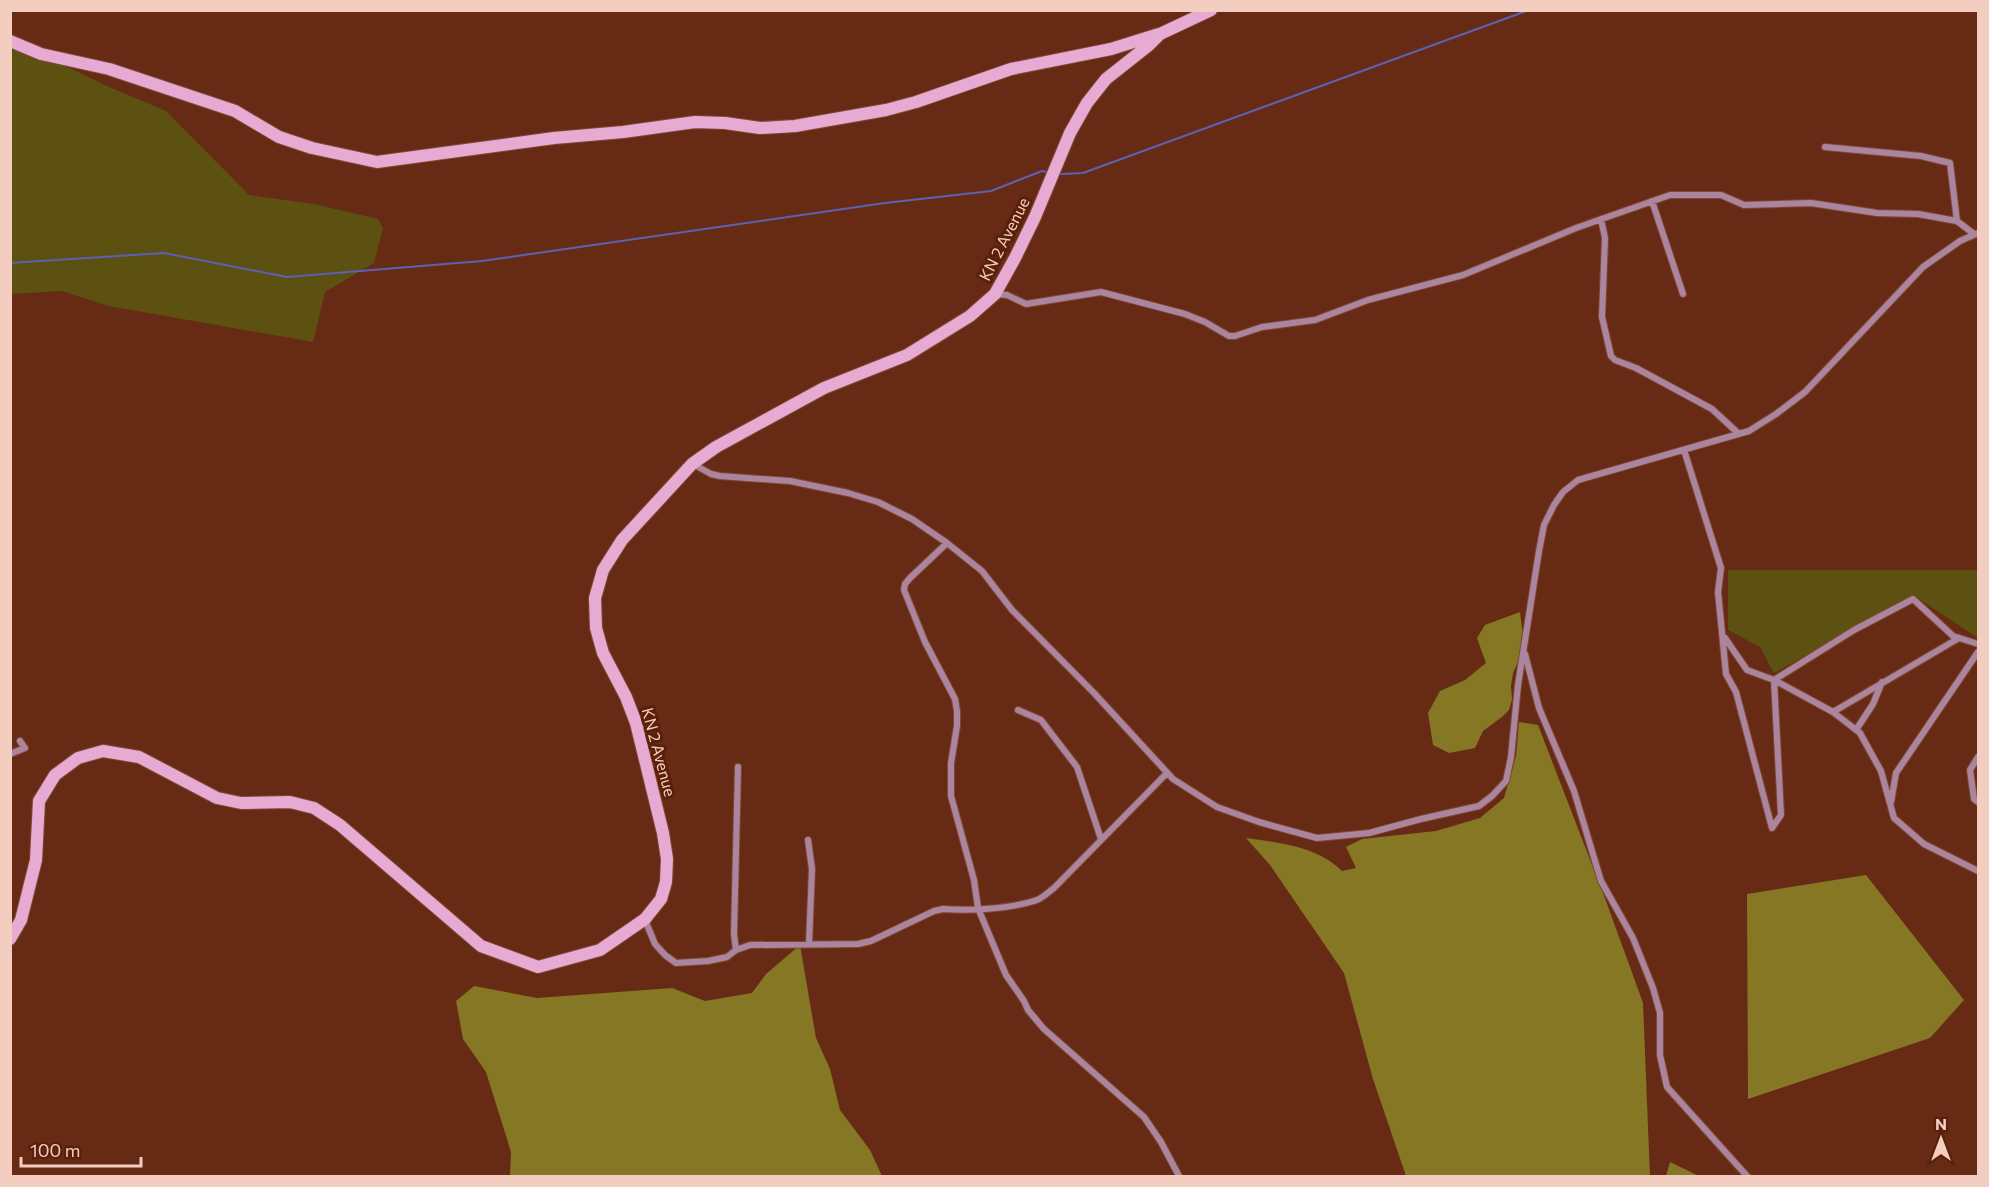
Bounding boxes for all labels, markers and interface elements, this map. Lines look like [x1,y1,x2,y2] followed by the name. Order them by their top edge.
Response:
[974,194,1033,284] street label: KN 2 Avenue
[639,705,680,798] street label: KN 2 Avenue
[1911,1109,1971,1169] north arrow
[1935,1114,1947,1133] text: N
[21,1130,141,1168] scale bar
[30,1139,80,1161] text: 100 m

